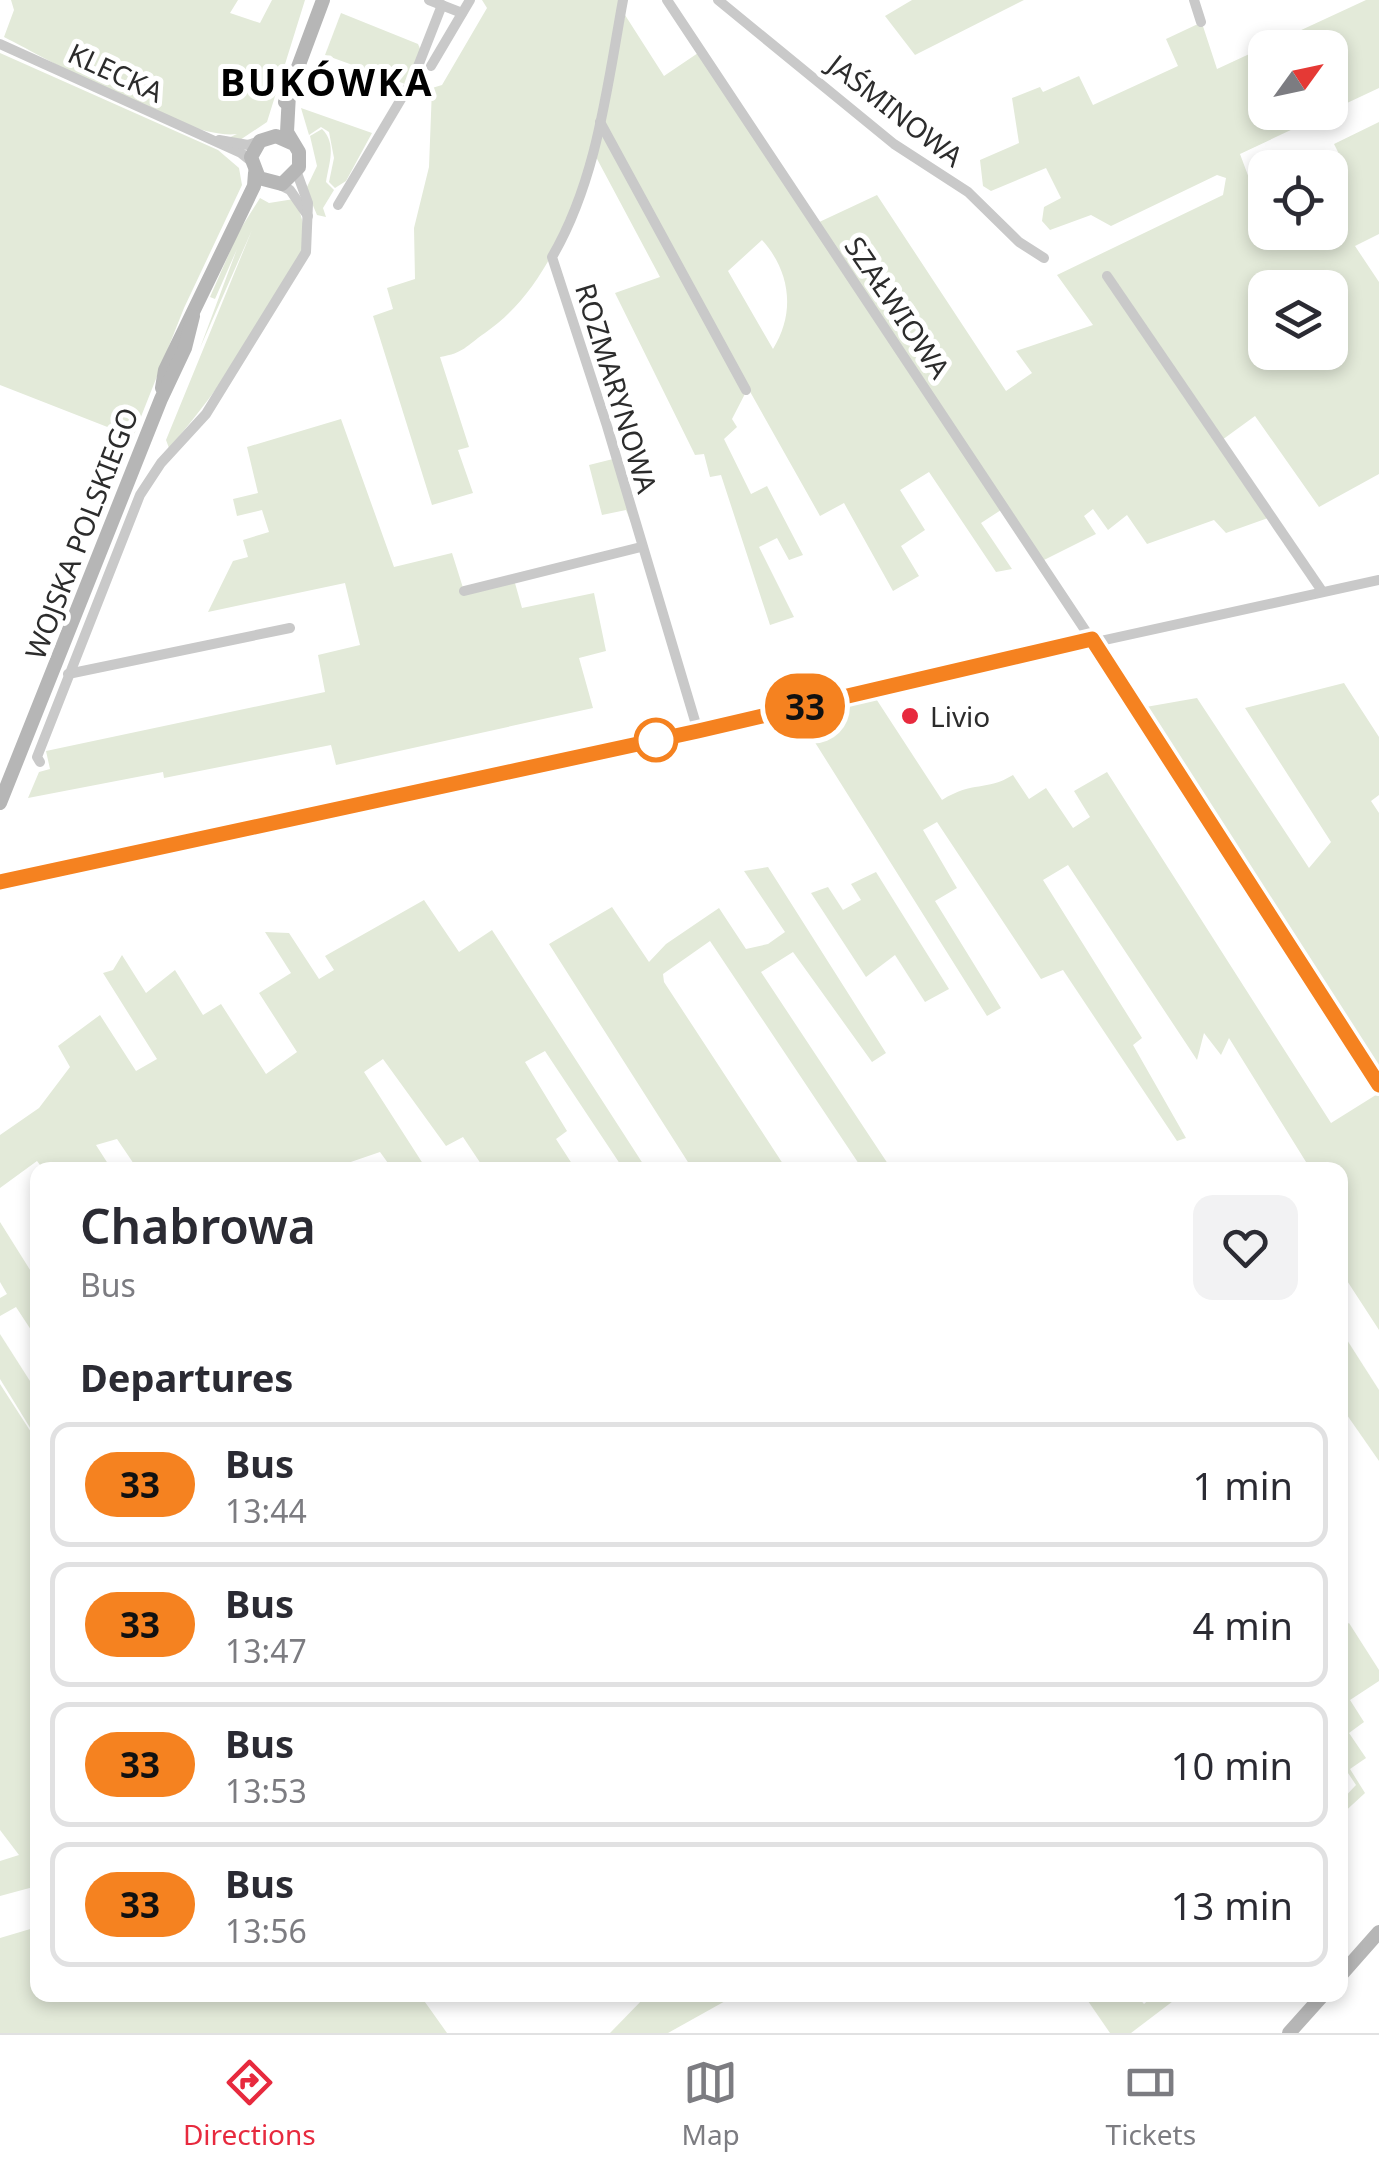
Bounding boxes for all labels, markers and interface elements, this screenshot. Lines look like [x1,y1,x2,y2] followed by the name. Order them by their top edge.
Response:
[1248,30,1348,130] north arrow
[1248,30,1348,370] map controls
[62,34,170,110] street label: KLECKA
[818,43,971,175] street label: JAŚMINOWA
[220,55,434,107] district label: BUKÓWKA
[1248,150,1348,250] button: locate
[837,229,959,385] street label: SZAŁWIOWA
[1248,270,1348,370] button: layers
[567,279,667,498] street label: ROZMARYNOWA
[15,402,147,664] street label: WOJSKA POLSKIEGO
[760,674,850,738] line badge: 33
[785,683,825,730] text: 33
[930,697,990,735] place label: Livio
[899,705,921,727] marker: Livio
[635,719,677,761] unlabelled marker
[80,1193,316,1258] text: Chabrowa
[1193,1195,1298,1300] button: heart
[80,1263,136,1306] text: Bus
[80,1351,293,1403] text: Departures
[225,1437,294,1489] text: Bus
[1193,1459,1293,1511] text: 1 min
[120,1461,160,1508] text: 33
[225,1489,307,1532] text: 13:44
[225,1577,294,1629] text: Bus
[1193,1599,1293,1651] text: 4 min
[120,1601,160,1648] text: 33
[225,1629,307,1672] text: 13:47
[225,1717,294,1769] text: Bus
[1171,1739,1293,1791] text: 10 min
[120,1741,160,1788] text: 33
[225,1769,307,1812] text: 13:53
[225,1857,294,1909] text: Bus
[1171,1879,1293,1931] text: 13 min
[120,1881,160,1928] text: 33
[225,1909,307,1952] text: 13:56
[183,2055,316,2153] tab: Directions
[682,2055,740,2153] tab: Map
[1106,2055,1196,2153] tab: Tickets

